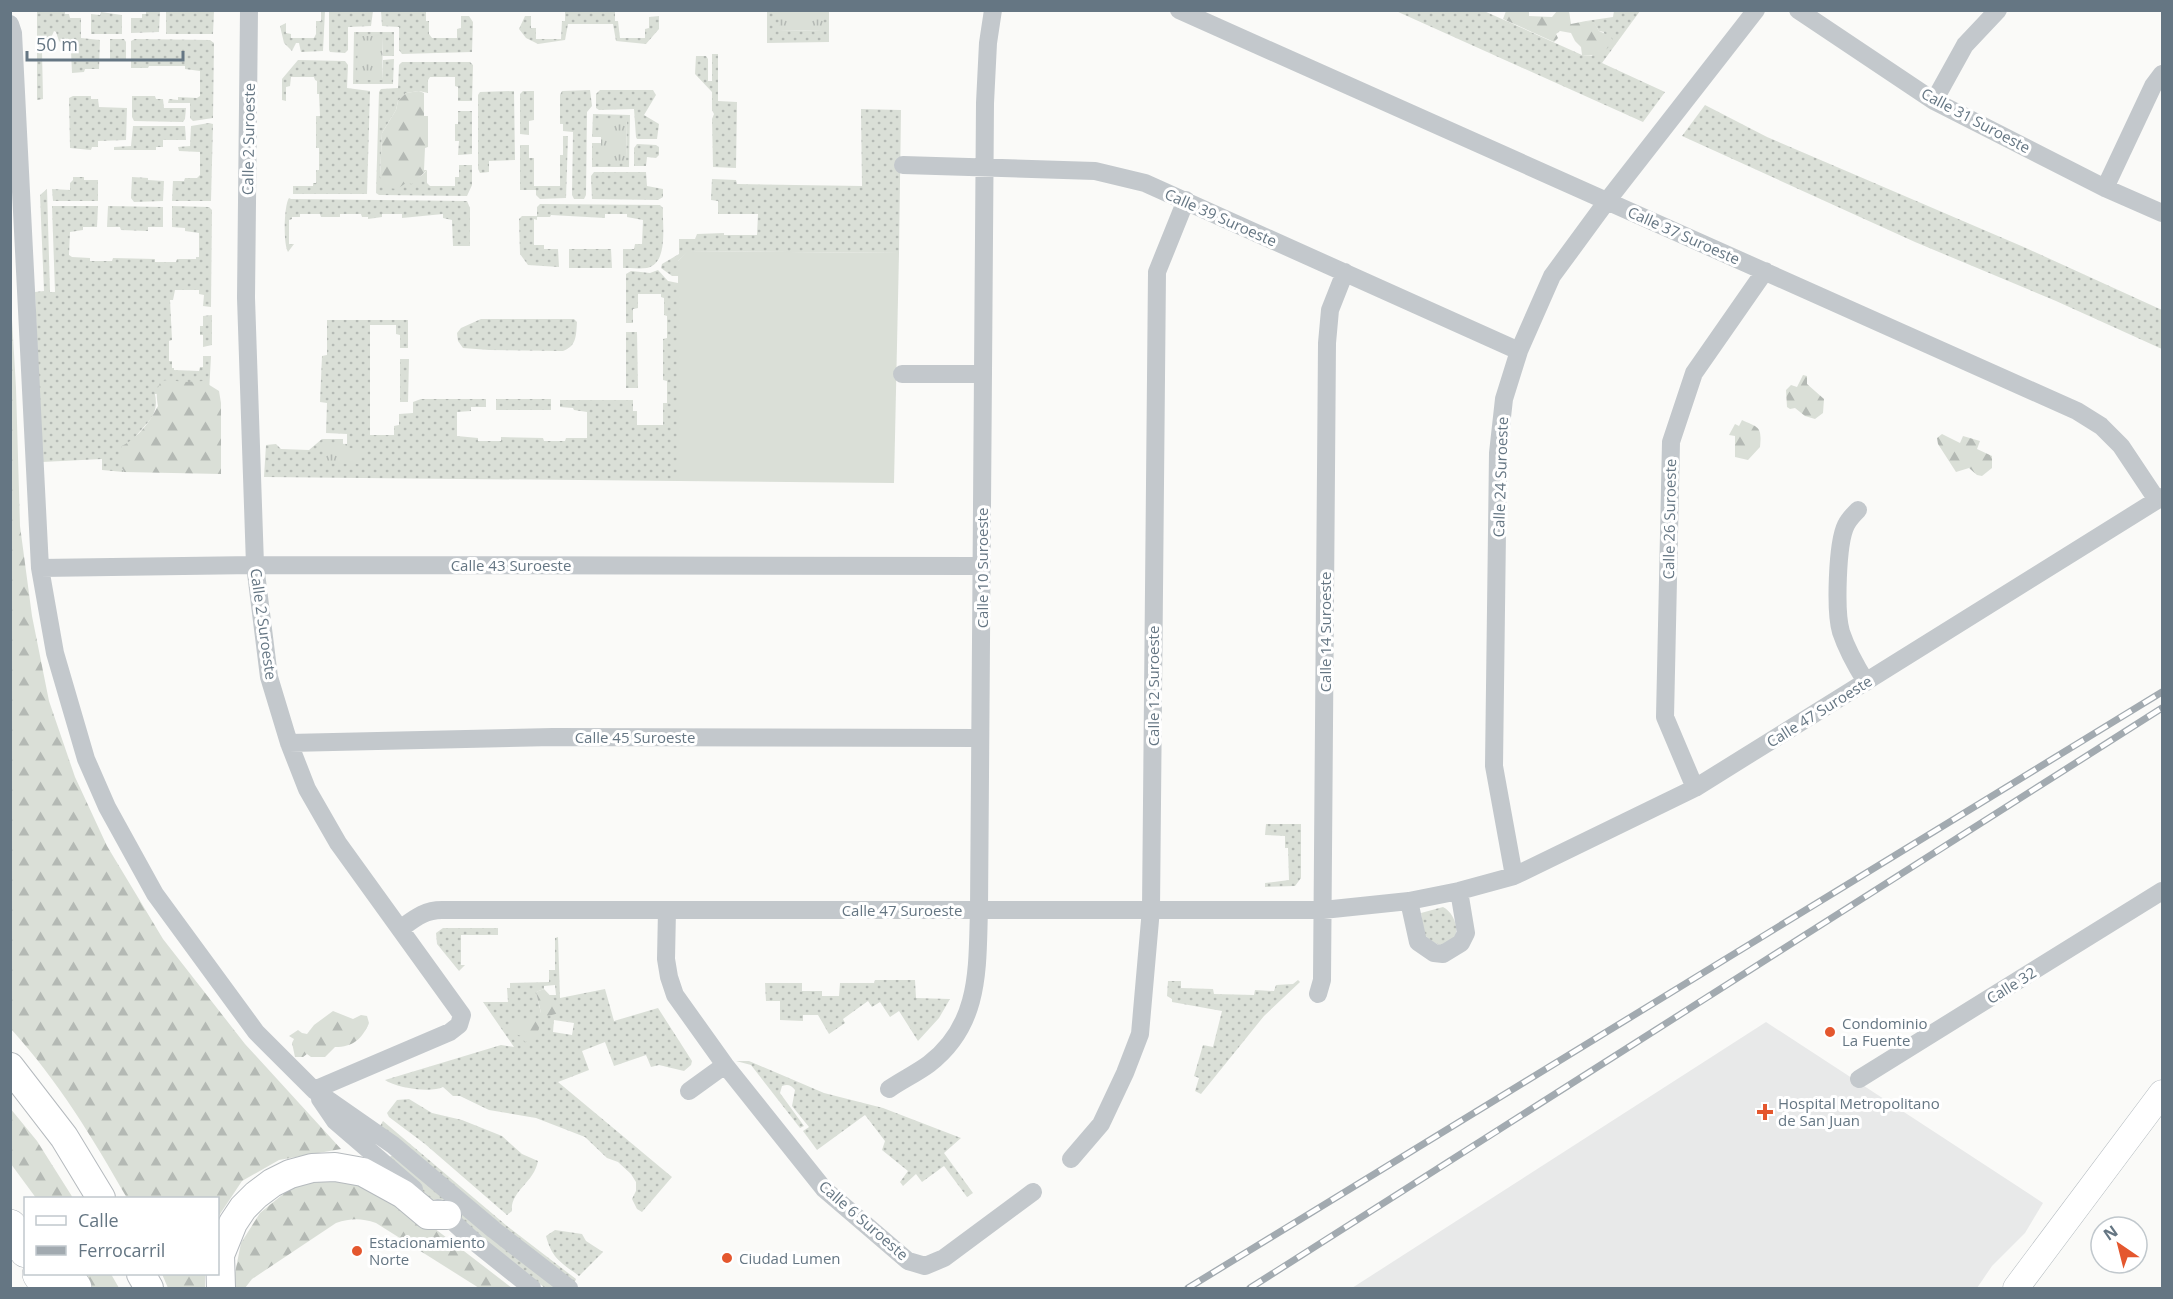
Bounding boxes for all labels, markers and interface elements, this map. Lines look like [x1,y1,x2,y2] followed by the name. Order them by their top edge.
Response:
[27,24,183,62] scale bar
[36,32,78,56] text: 50 m
[237,83,259,195] street label: Calle 2 Suroeste
[1918,83,2034,157] street label: Calle 31 Suroeste
[1162,183,1280,251] street label: Calle 39 Suroeste
[1625,201,1743,269] street label: Calle 37 Suroeste
[1488,416,1512,538] street label: Calle 24 Suroeste
[1658,459,1680,579] street label: Calle 26 Suroeste
[972,508,992,628] street label: Calle 10 Suroeste
[451,555,571,575] street label: Calle 43 Suroeste
[246,567,282,681] street label: Calle 2 Suroeste
[1315,572,1335,692] street label: Calle 14 Suroeste
[1143,626,1163,746] street label: Calle 12 Suroeste
[1763,671,1875,751] street label: Calle 47 Suroeste
[575,727,695,747] street label: Calle 45 Suroeste
[842,900,962,920] street label: Calle 47 Suroeste
[1982,962,2040,1008] street label: Calle 32
[1842,1013,1928,1050] place label: Condominio La Fuente
[1823,1025,1837,1039] marker: Condominio La Fuente
[1778,1093,1940,1130] place label: Hospital Metropolitano de San Juan
[1756,1103,1774,1121] marker: Hospital Metropolitano de San Juan
[815,1176,913,1264] street label: Calle 6 Suroeste
[24,1197,219,1275] legend
[78,1208,119,1232] text: Calle
[2089,1215,2149,1275] north arrow
[2099,1220,2122,1245] text: N
[369,1232,485,1269] place label: Estacionamiento Norte
[78,1238,165,1262] text: Ferrocarril
[350,1244,364,1258] marker: Estacionamiento Norte
[739,1248,841,1268] place label: Ciudad Lumen
[720,1251,734,1265] marker: Ciudad Lumen

